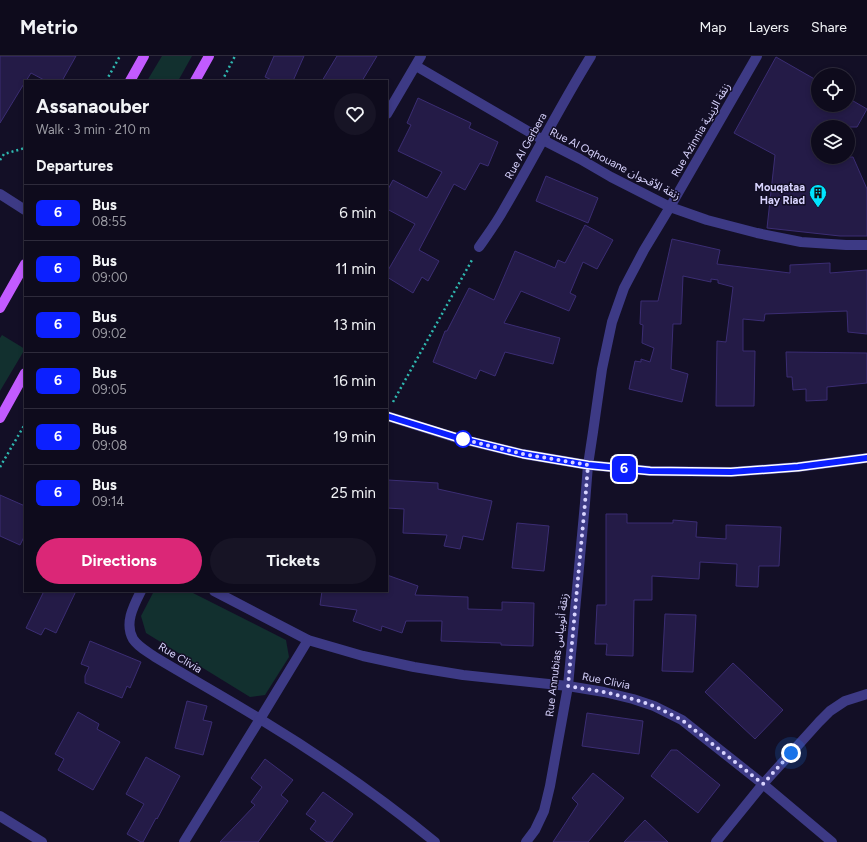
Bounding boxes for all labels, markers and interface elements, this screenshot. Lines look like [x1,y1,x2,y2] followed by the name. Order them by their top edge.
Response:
[20,16,78,39] text: Metrio
[699,19,727,36] text: Map
[749,19,789,36] text: Layers
[811,19,847,36] text: Share
[811,68,855,164] map controls
[811,68,855,112] button: locate
[669,81,733,179] street label: Rue Azinnia زنقة الزينية
[334,93,376,135] button: heart
[36,95,149,118] text: Assanaouber
[502,110,550,182] street label: Rue Al Gerbera
[811,120,855,164] button: layers
[36,122,150,137] text: Walk · 3 min · 210 m
[548,125,682,203] street label: Rue Al Oqhouane زنقة الأقحوان
[36,157,113,175] text: Departures
[755,181,805,207] place label: Mouqataa Hay Riad
[808,183,828,208] building icon: Mouqataa Hay Riad
[92,196,117,214] text: Bus
[54,204,62,221] text: 6
[339,204,376,222] text: 6 min
[92,214,127,229] text: 08:55
[92,252,117,270] text: Bus
[54,260,62,277] text: 6
[335,260,376,278] text: 11 min
[92,270,128,285] text: 09:00
[92,308,117,326] text: Bus
[54,316,62,333] text: 6
[333,316,376,334] text: 13 min
[92,326,127,341] text: 09:02
[92,364,117,382] text: Bus
[54,372,62,389] text: 6
[333,372,376,390] text: 16 min
[92,382,127,397] text: 09:05
[92,420,117,438] text: Bus
[54,428,62,445] text: 6
[333,428,376,446] text: 19 min
[454,430,472,448] unlabelled marker
[92,438,127,453] text: 09:08
[611,456,637,482] line badge: 6
[620,460,628,477] text: 6
[92,476,117,494] text: Bus
[54,484,62,501] text: 6
[331,484,376,502] text: 25 min
[92,494,124,509] text: 09:14
[36,538,202,584] button: Directions
[210,538,376,584] button: Tickets
[543,592,571,718] street label: Rue Annubias زنقة أنوبياس
[156,640,204,676] street label: Rue Clivia
[581,670,631,692] street label: Rue Clivia
[781,743,801,763] your location

